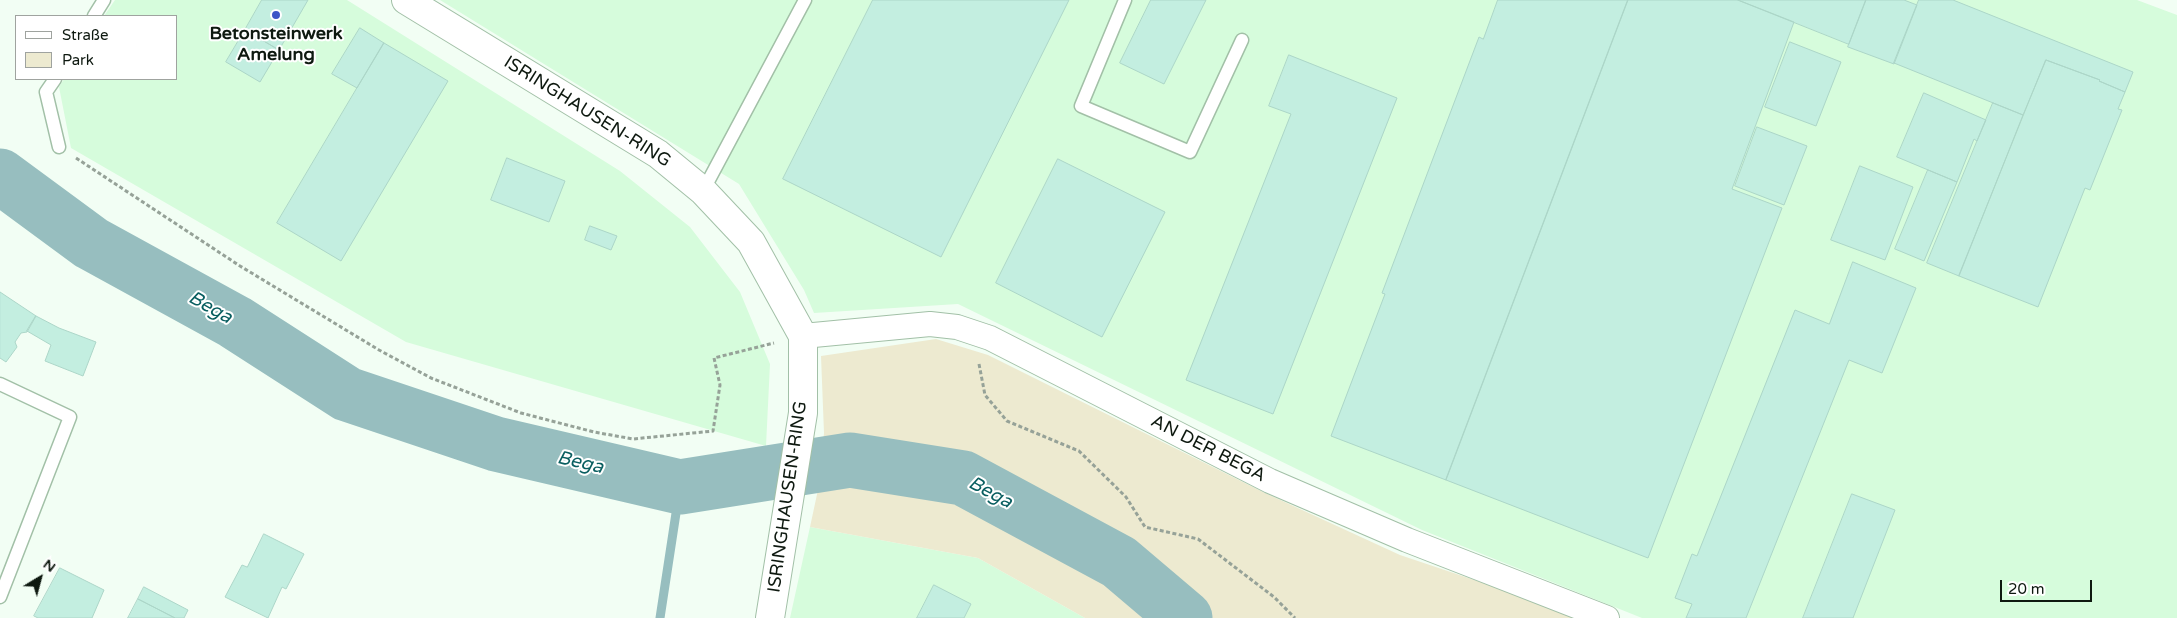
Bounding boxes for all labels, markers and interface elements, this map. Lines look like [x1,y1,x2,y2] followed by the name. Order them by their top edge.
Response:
[270,9,282,21] marker: Betonsteinwerk Amelung
[15,15,178,80] legend
[209,23,343,66] place label: Betonsteinwerk Amelung
[62,26,108,44] text: Straße
[62,51,94,69] text: Park
[499,52,675,172] street label: ISRINGHAUSEN-RING
[184,287,236,329] water label: Bega
[764,400,812,594] street label: ISRINGHAUSEN-RING
[1147,411,1269,487] street label: AN DER BEGA
[555,447,605,479] water label: Bega
[964,472,1016,514] water label: Bega
[15,553,65,603] north arrow
[40,555,59,576] text: N
[2002,570,2094,602] scale bar
[2008,580,2045,598] text: 20 m

